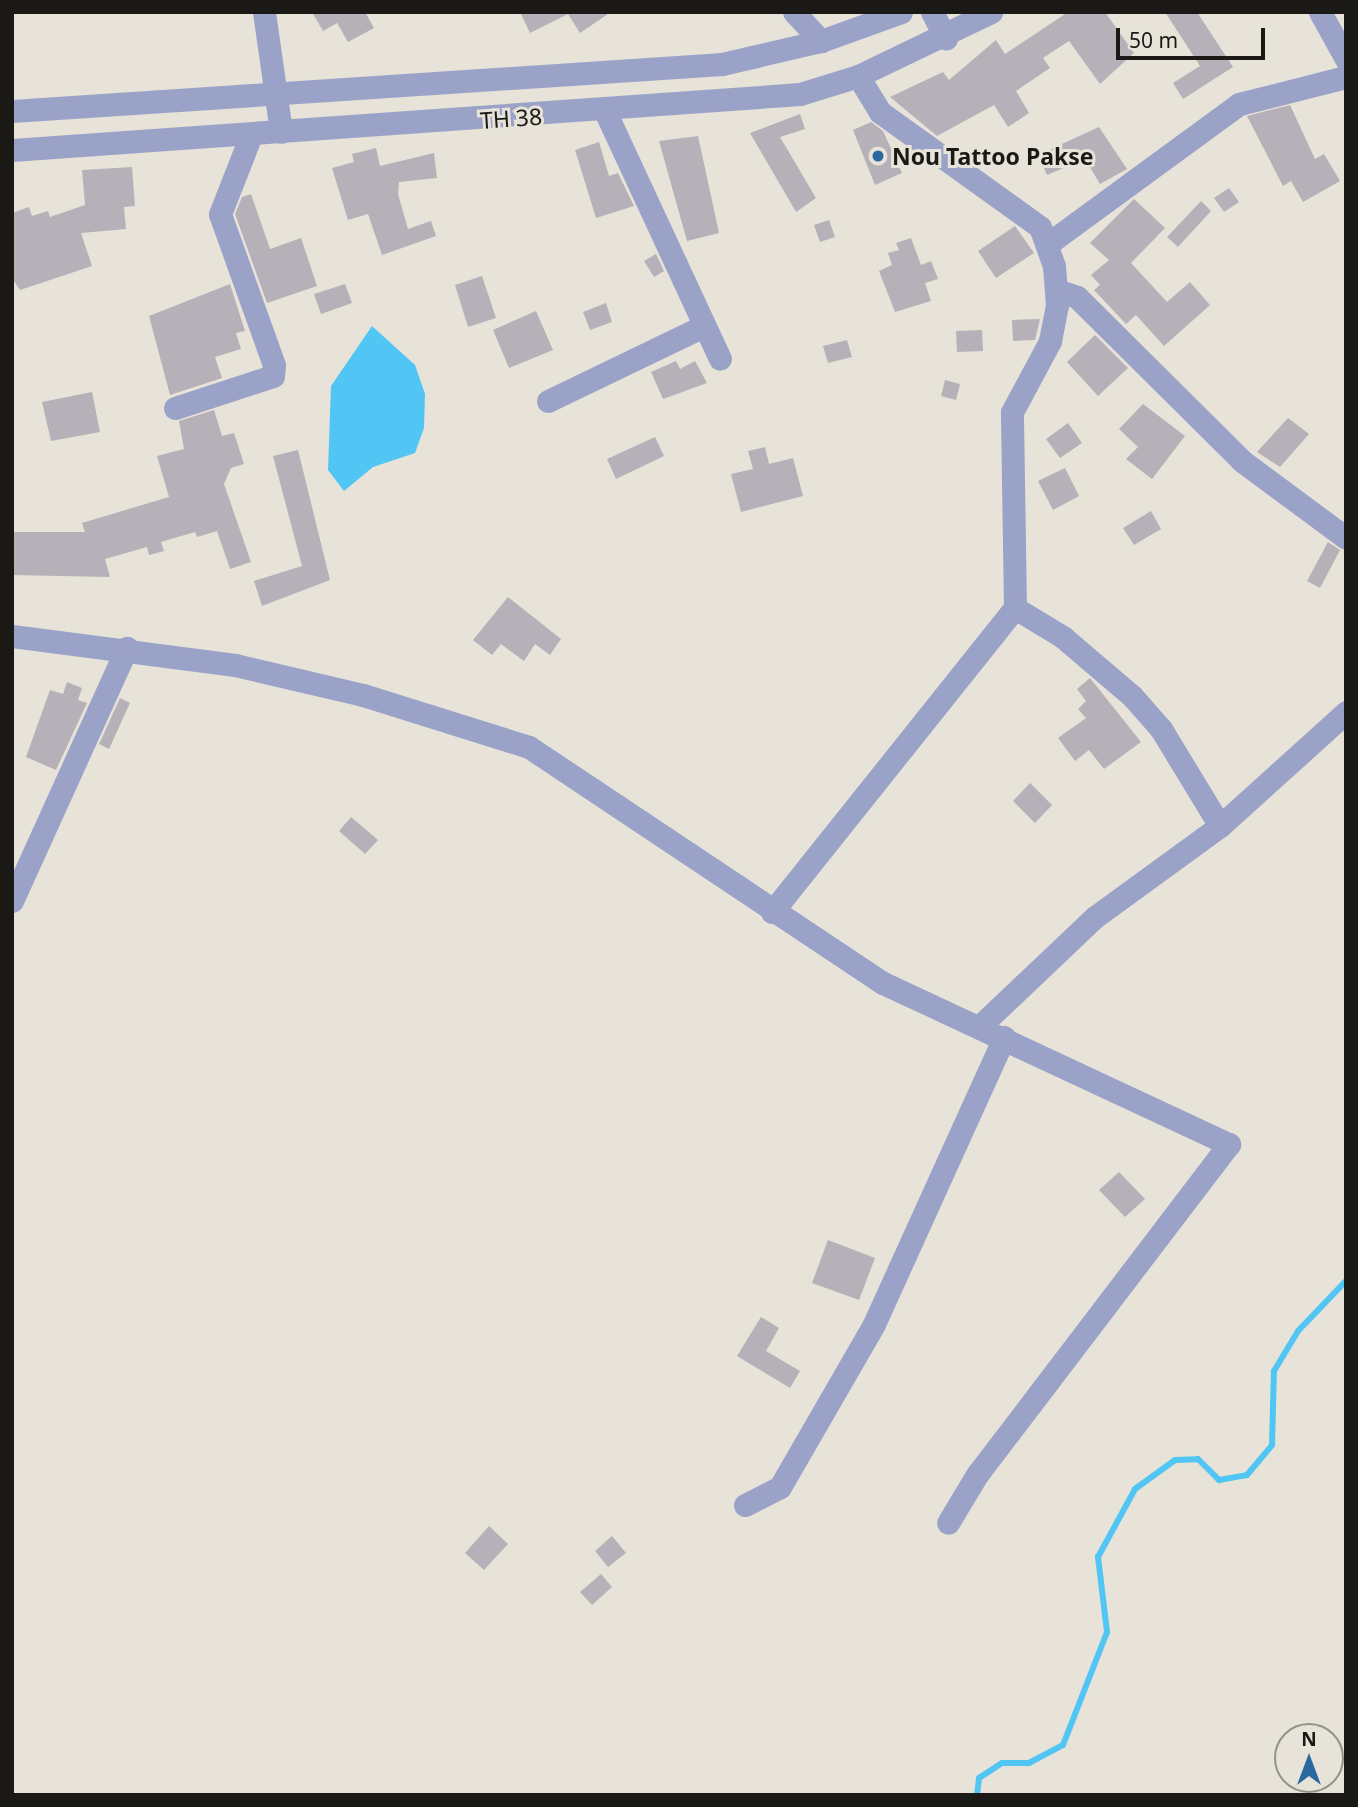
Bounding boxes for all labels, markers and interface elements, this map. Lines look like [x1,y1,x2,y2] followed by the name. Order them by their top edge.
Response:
[1120,14,1269,58] scale bar
[1129,26,1178,54] text: 50 m
[479,102,543,134] street label: TH 38
[892,142,1094,170] place label: Nou Tattoo Pakse
[870,148,886,164] marker: Nou Tattoo Pakse
[1274,1723,1344,1793] north arrow
[1301,1726,1317,1752] text: N

